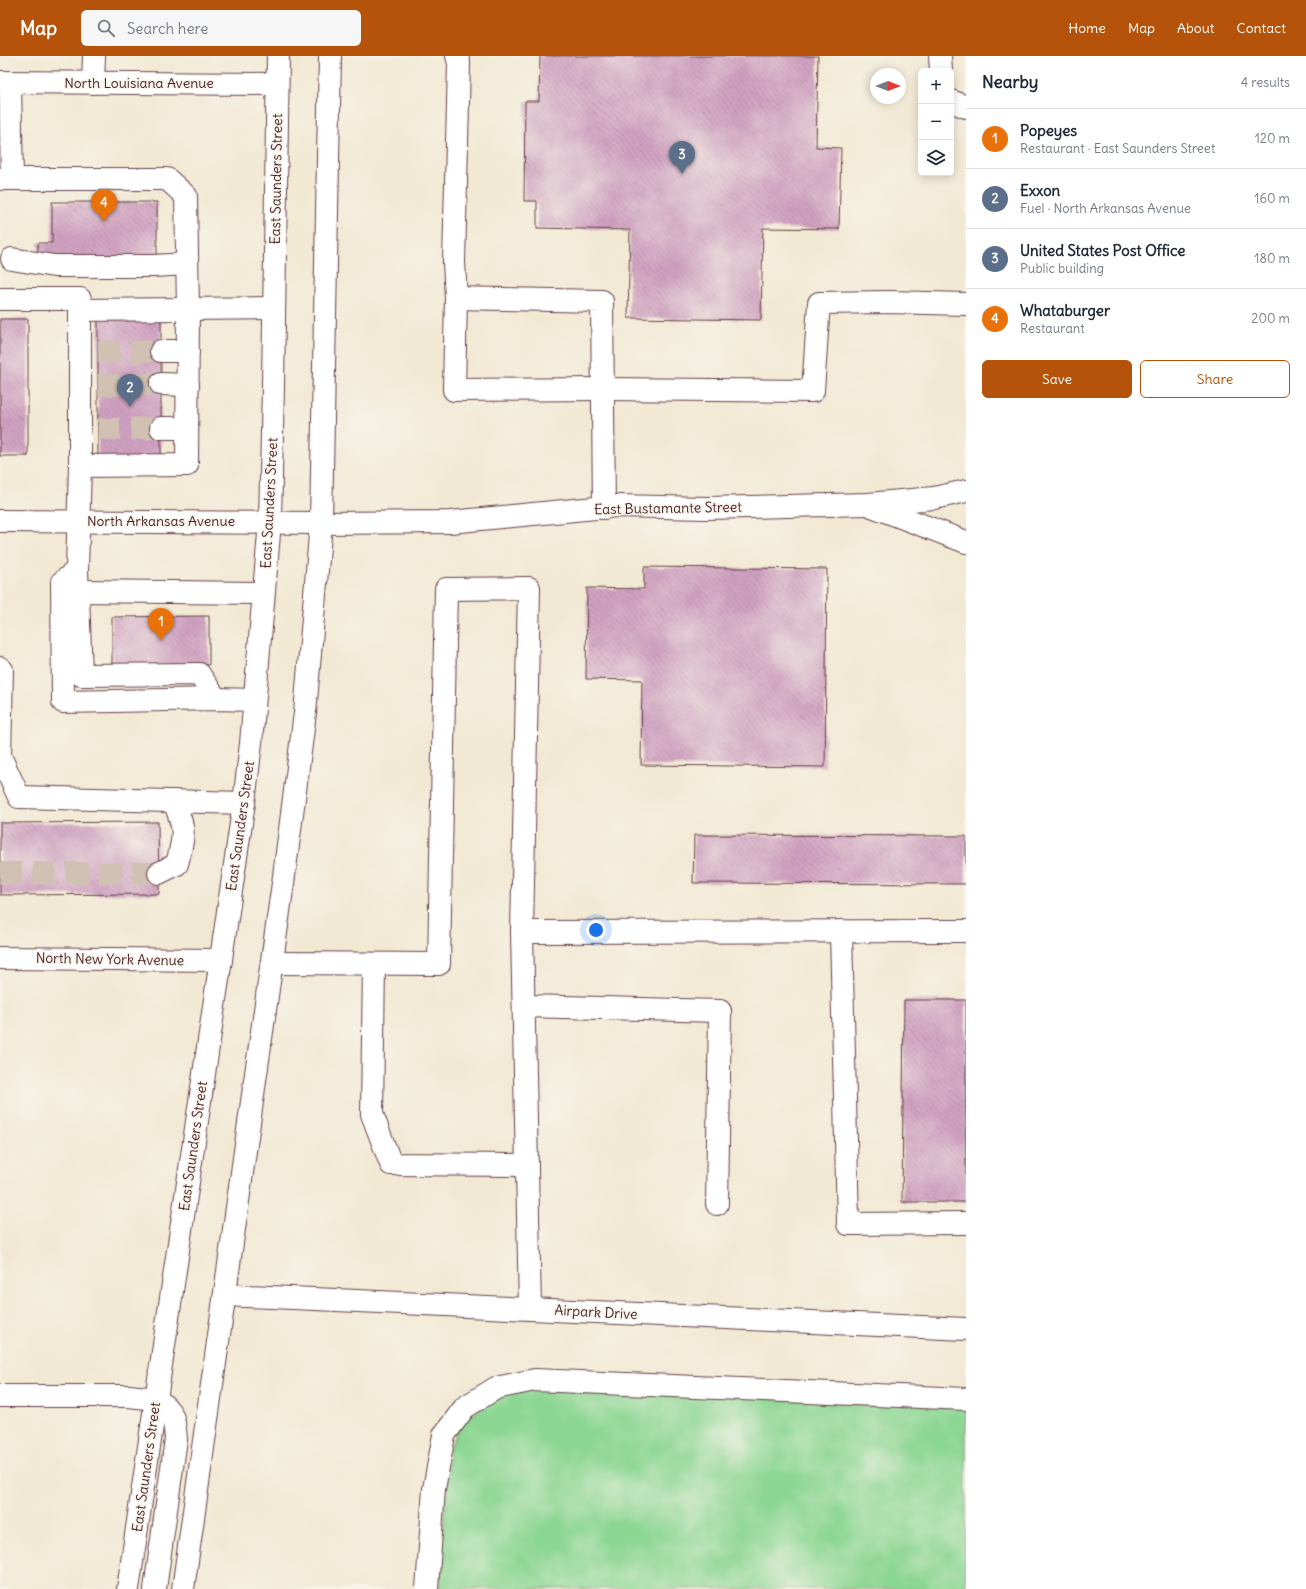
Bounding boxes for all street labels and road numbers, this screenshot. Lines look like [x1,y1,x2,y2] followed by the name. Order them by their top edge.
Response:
[64,74,214,92] street label: North Louisiana Avenue
[266,113,286,245] street label: East Saunders Street
[257,437,281,569] street label: East Saunders Street
[594,498,742,518] street label: East Bustamante Street
[87,512,235,530] street label: North Arkansas Avenue
[222,760,258,892] street label: East Saunders Street
[36,949,184,969] street label: North New York Avenue
[175,1080,211,1212] street label: East Saunders Street
[554,1301,638,1323] street label: Airpark Drive
[128,1401,164,1533] street label: East Saunders Street

